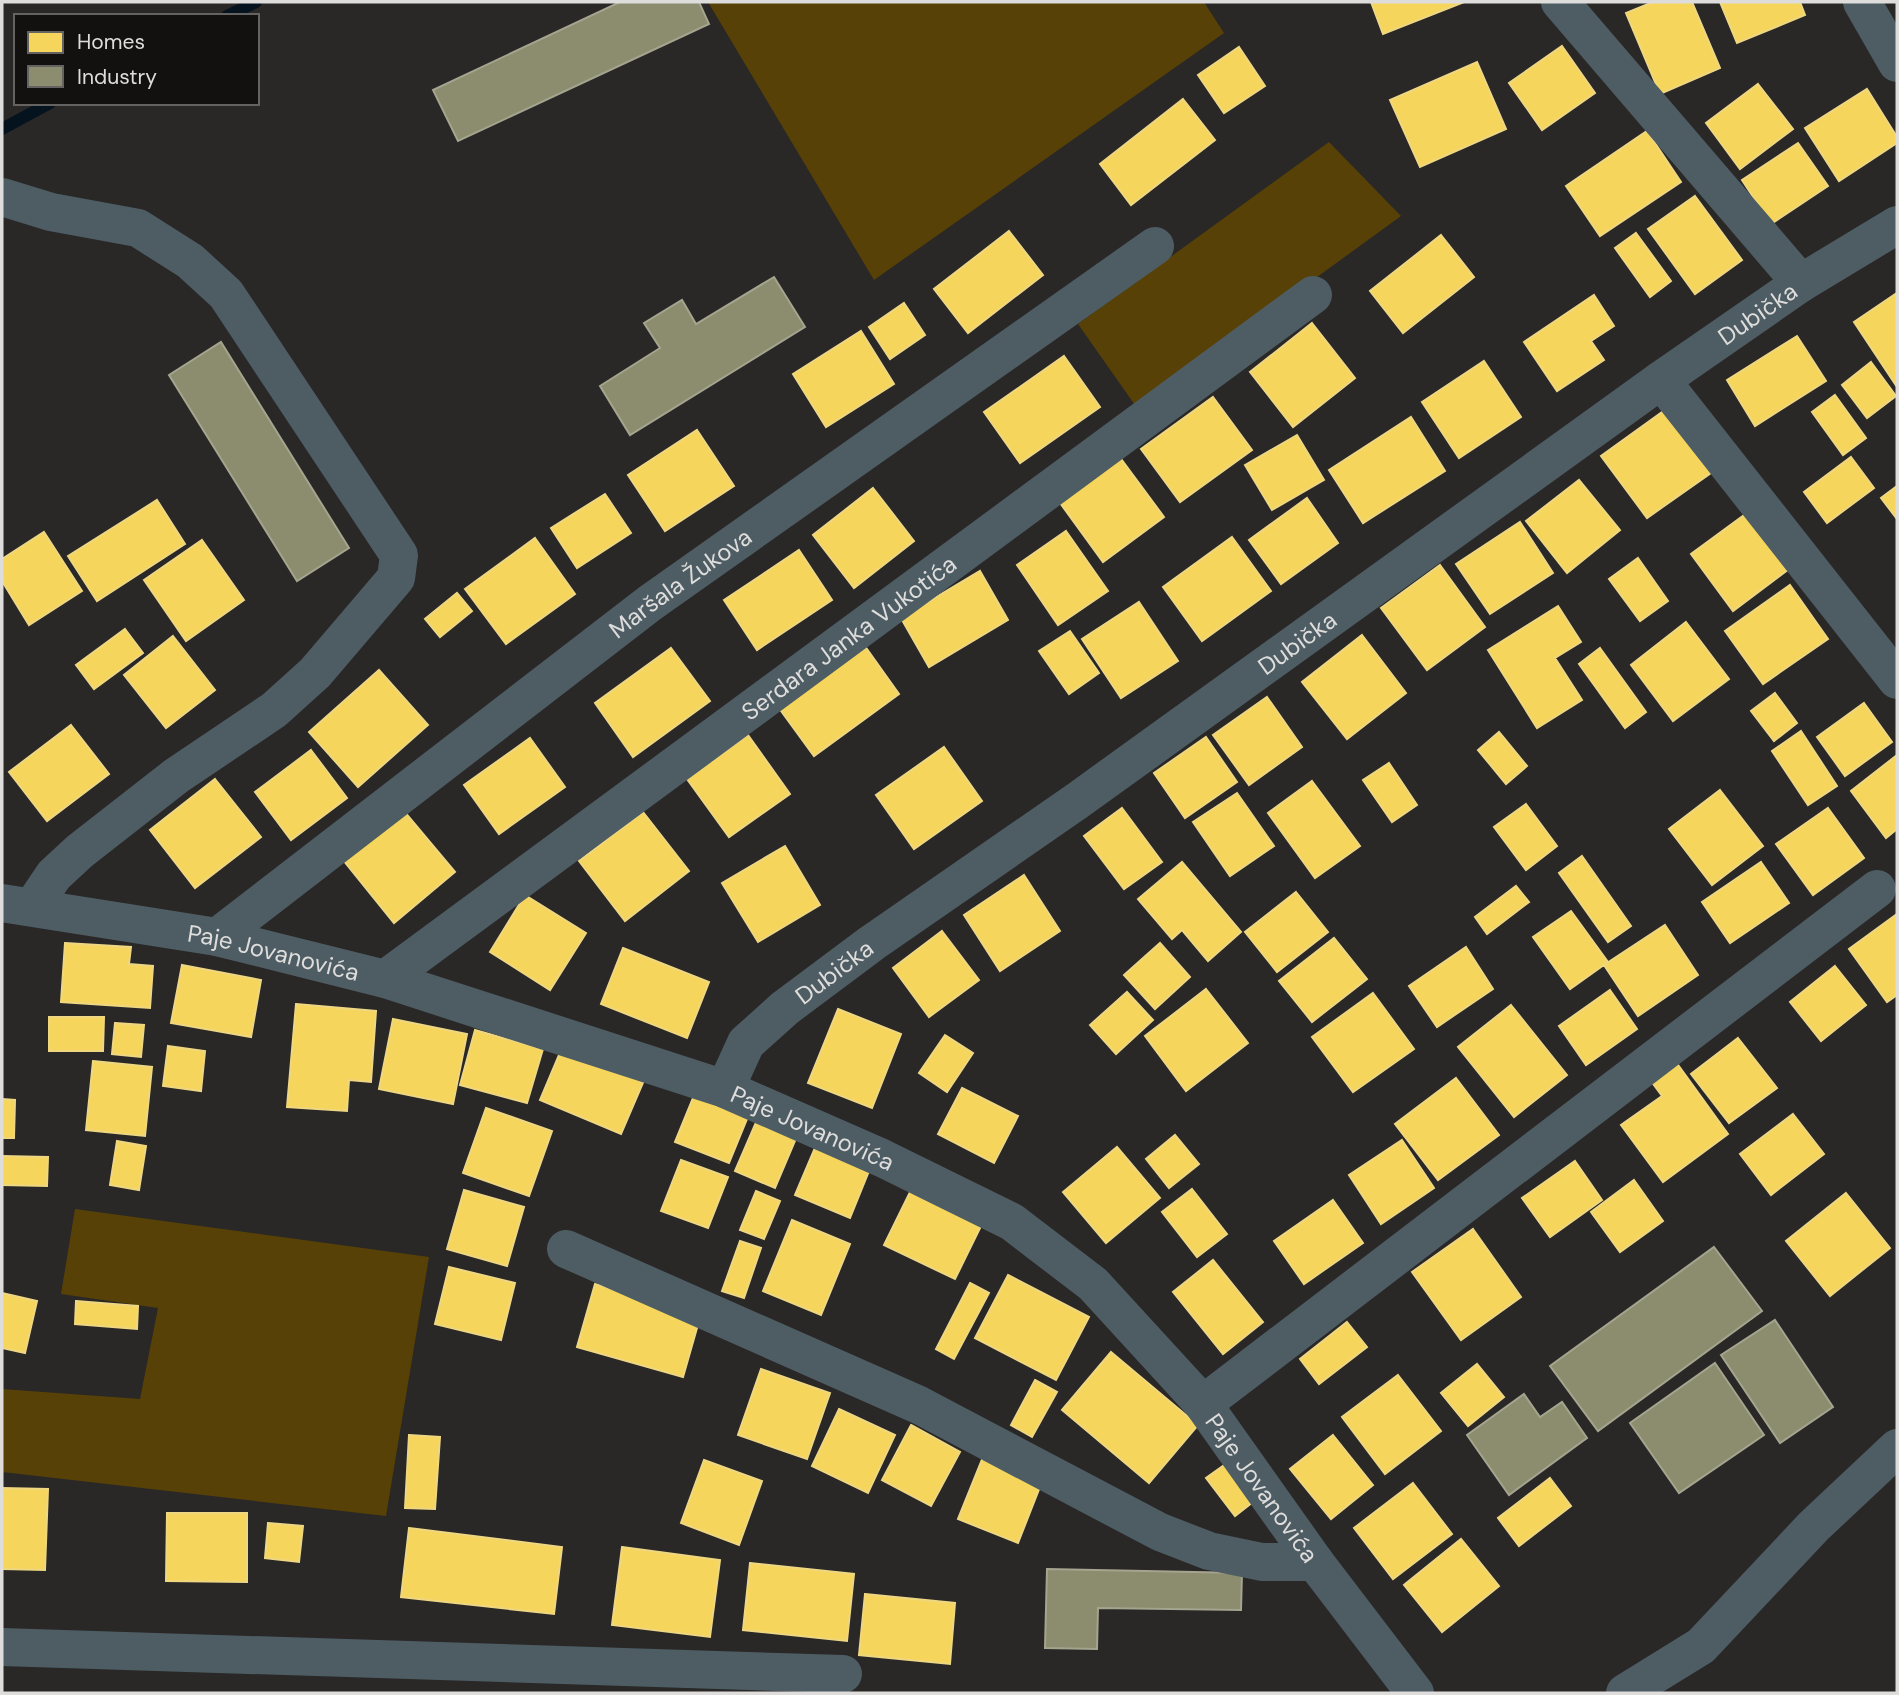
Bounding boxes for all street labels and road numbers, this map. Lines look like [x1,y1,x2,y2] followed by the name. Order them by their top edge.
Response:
[1712,275,1803,352] street label: Dubička
[602,521,757,645] street label: Maršala Žukova
[735,548,962,727] street label: Serdara Janka Vukotića
[1251,604,1342,681] street label: Dubička
[185,917,363,987] street label: Paje Jovanovića
[789,932,879,1011] street label: Dubička
[726,1078,900,1177] street label: Paje Jovanovića
[1199,1407,1326,1568] street label: Paje Jovanovića

